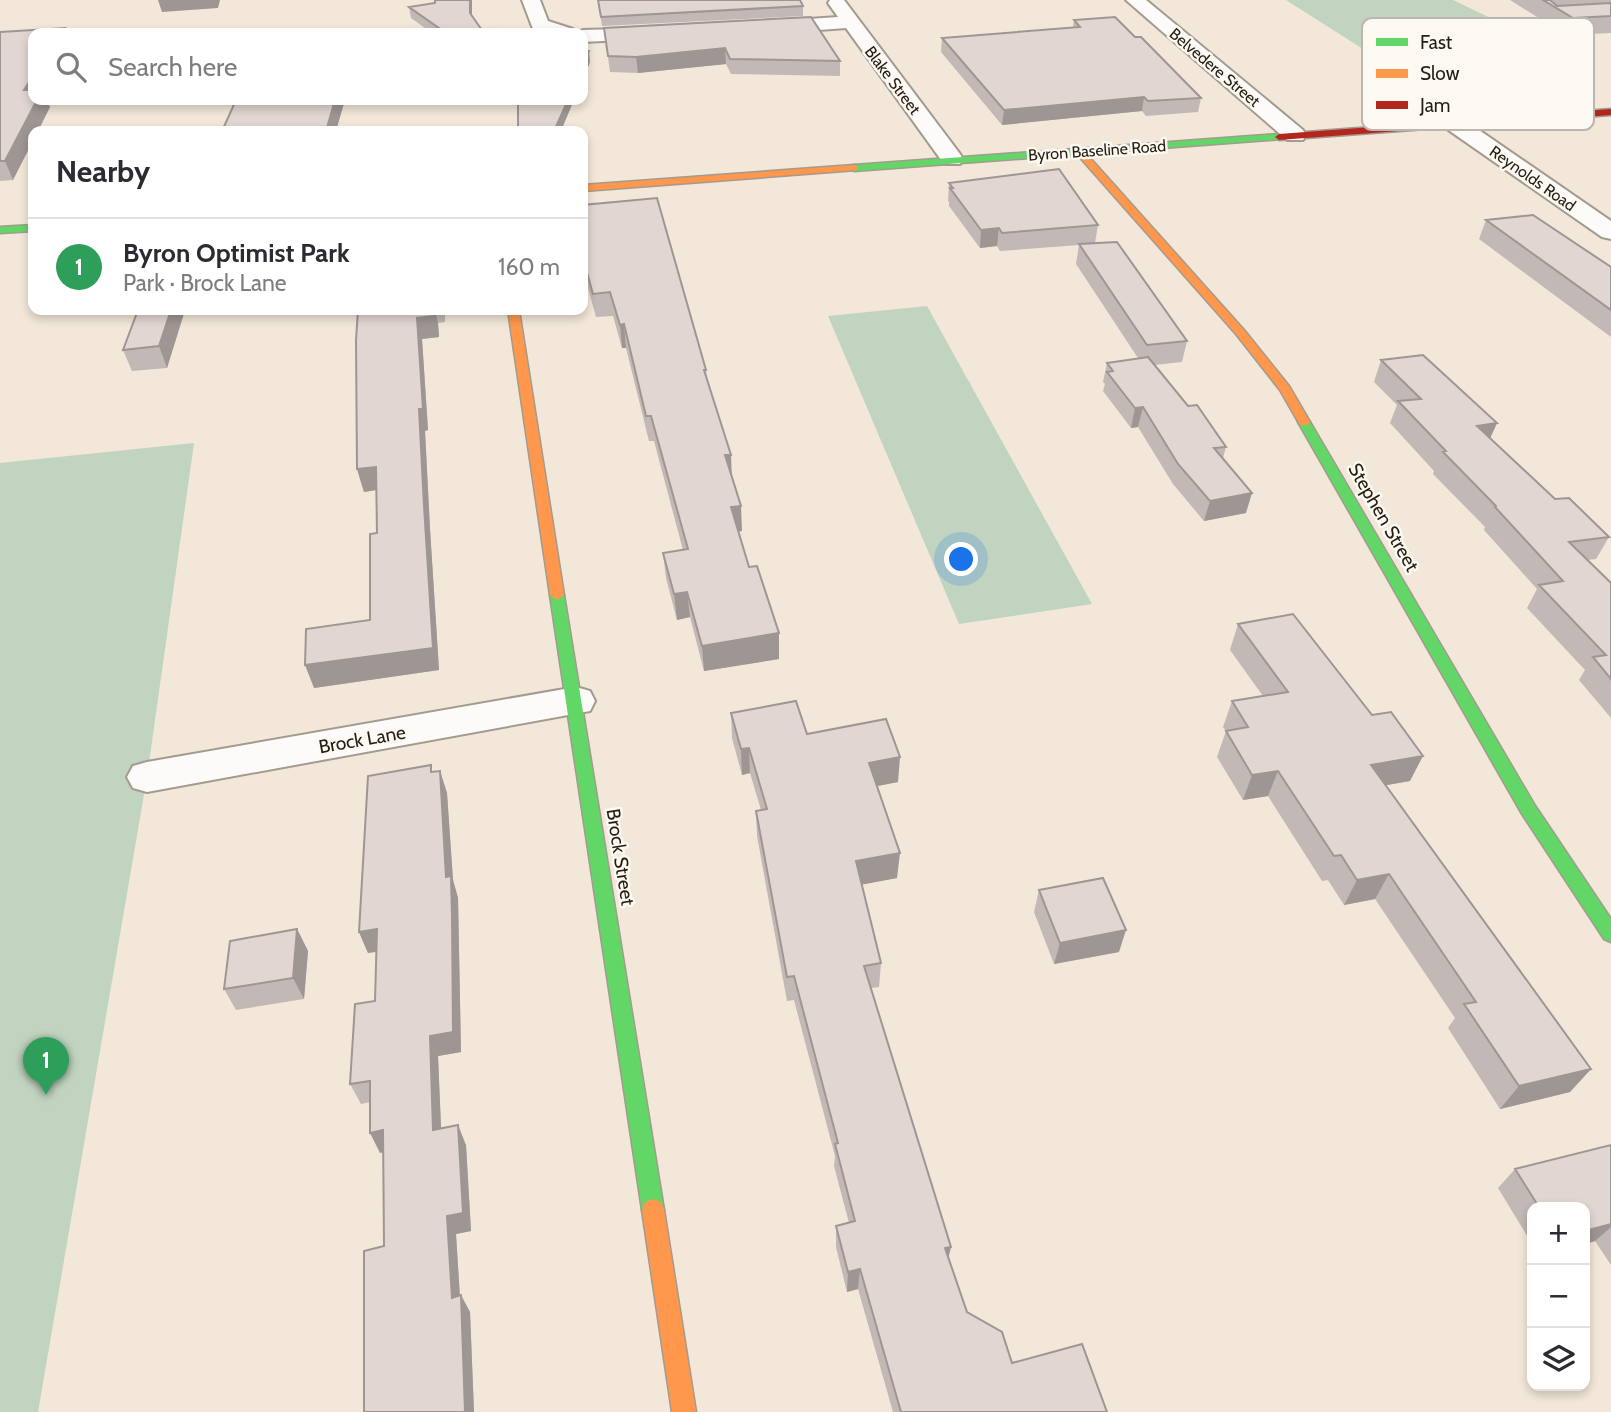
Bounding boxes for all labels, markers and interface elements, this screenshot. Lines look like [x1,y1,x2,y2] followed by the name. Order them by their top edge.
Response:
[1362,18,1594,130] legend
[1166,24,1264,111] street label: Belvedere Street
[28,28,588,105] search box
[1420,31,1453,54] text: Fast
[861,42,925,119] street label: Blake Street
[52,48,90,86] icon: search
[108,51,237,83] text: Search here
[1420,62,1460,85] text: Slow
[1419,94,1450,117] text: Jam
[1027,136,1167,165] street label: Byron Baseline Road
[1486,142,1579,215] street label: Reynolds Road
[56,153,150,190] text: Nearby
[123,237,350,269] text: Byron Optimist Park
[75,253,83,281] text: 1
[498,253,560,281] text: 160 m
[123,269,287,297] text: Park · Brock Lane
[1343,459,1424,576] street label: Stephen Street
[944,542,978,576] your location
[317,720,408,758] street label: Brock Lane
[602,807,640,908] street label: Brock Street
[23,1037,69,1095] pin: 1
[1527,1202,1590,1391] map controls
[1527,1202,1590,1265] button: +
[1527,1265,1590,1328] button: −
[1527,1328,1590,1391] button: layers

